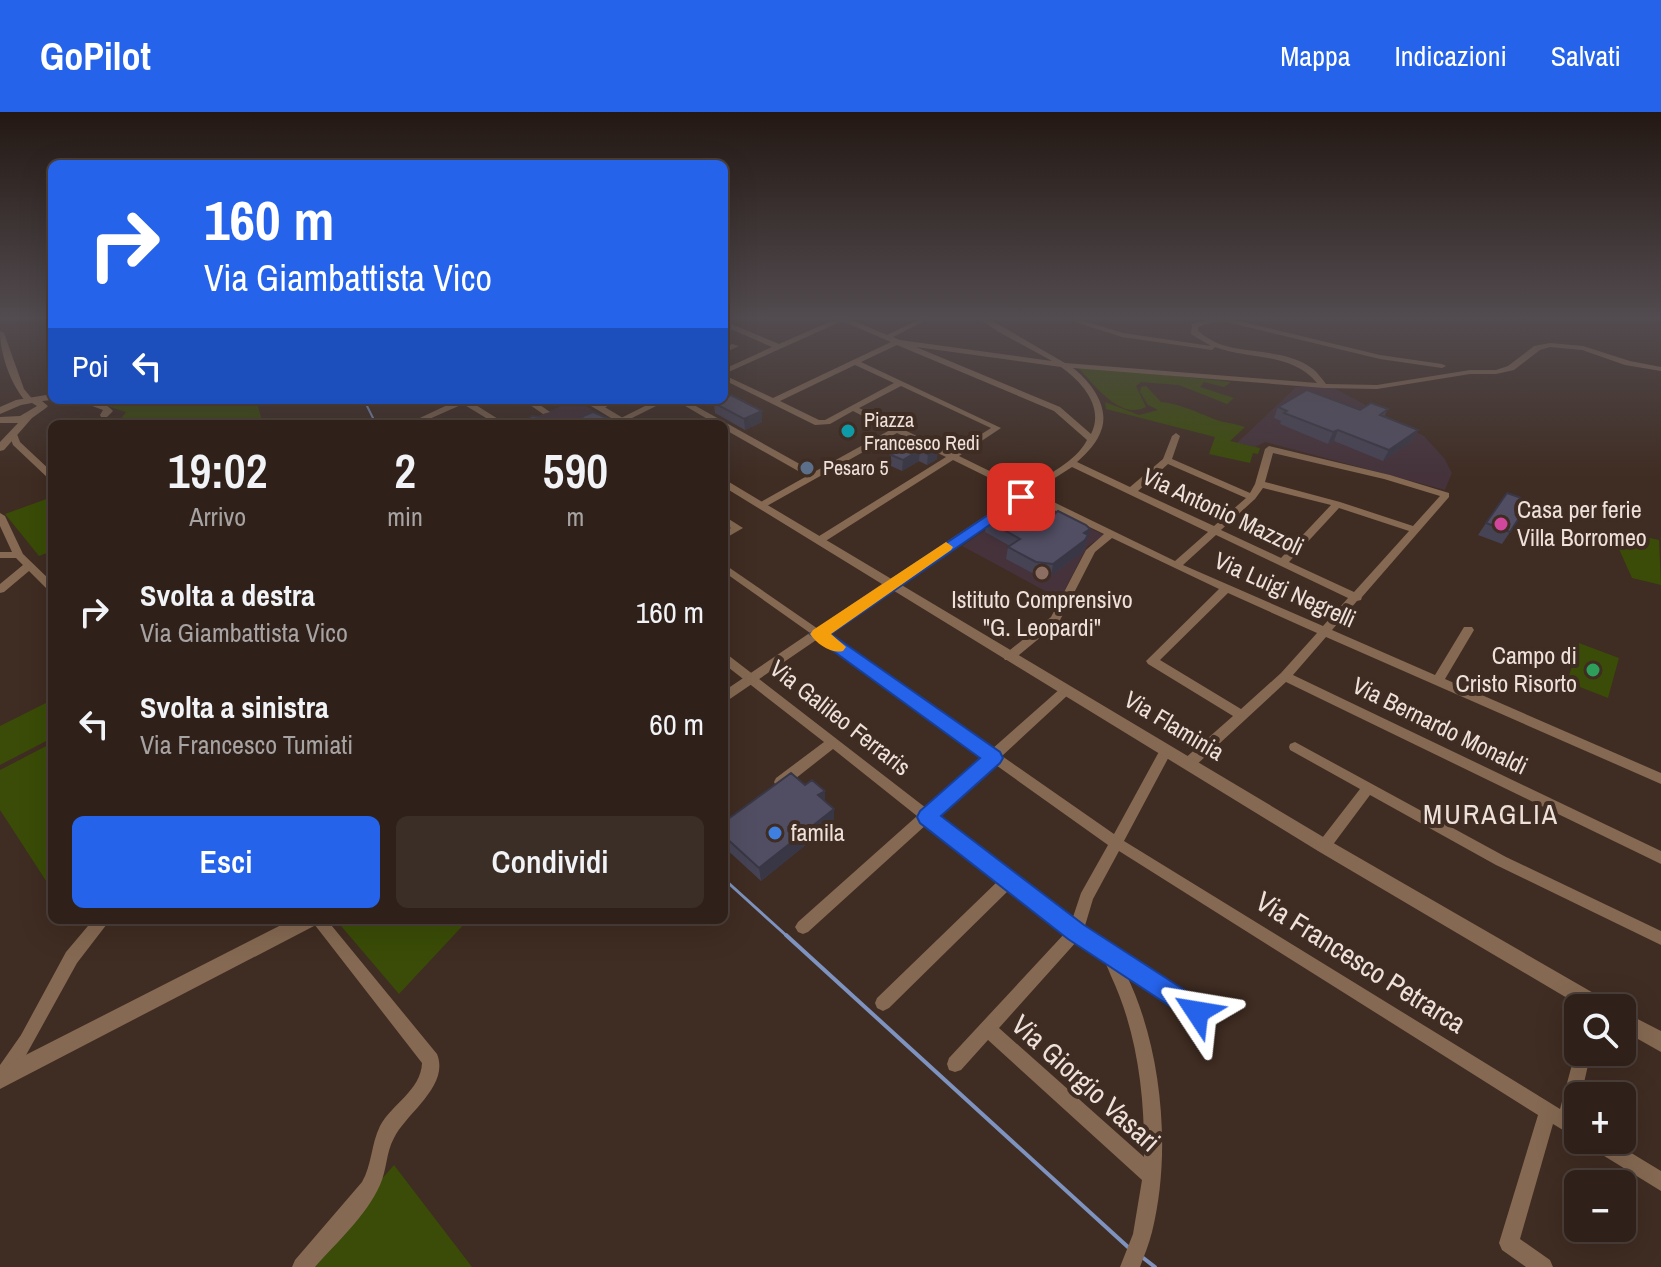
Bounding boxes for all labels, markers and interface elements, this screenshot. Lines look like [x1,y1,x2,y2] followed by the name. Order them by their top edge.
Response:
[40,31,151,82] text: GoPilot
[1280,37,1350,75] text: Mappa
[1394,37,1507,75] text: Indicazioni
[1551,37,1621,75] text: Salvati
[204,182,334,257] text: 160 m
[72,192,176,296] icon: right
[204,254,492,302] text: Via Giambattista Vico
[125,344,169,388] icon: left
[72,346,109,386] text: Poi
[864,406,980,456] place label: Piazza Francesco Redi
[839,422,857,440] marker: Piazza Francesco Redi
[168,438,268,503] text: 19:02
[394,438,416,503] text: 2
[543,438,608,503] text: 590
[823,454,889,481] place label: Pesaro 5
[798,459,816,477] marker: Pesaro 5
[1137,460,1309,563] street label: Via Antonio Mazzoli
[987,463,1055,531] pin
[999,475,1043,519] icon: arrive
[1517,493,1647,553] place label: Casa per ferie Villa Borromeo
[189,499,246,534] text: Arrivo
[387,499,423,534] text: min
[567,499,584,534] text: m
[1492,515,1510,533] marker: Casa per ferie Villa Borromeo
[1210,544,1361,635] street label: Via Luigi Negrelli
[1033,564,1051,582] marker: Istituto Comprensivo "G. Leopardi"
[140,575,315,615] text: Svolta a destra
[951,583,1133,643] place label: Istituto Comprensivo "G. Leopardi"
[72,590,116,634] icon: right
[636,592,704,632] text: 160 m
[140,615,348,650] text: Via Giambattista Vico
[1456,639,1577,699] place label: Campo di Cristo Risorto
[764,652,918,782] street label: Via Galileo Ferraris
[1584,661,1602,679] marker: Campo di Cristo Risorto
[1348,669,1533,781] street label: Via Bernardo Monaldi
[1119,683,1230,768] street label: Via Flaminia
[140,687,329,727] text: Svolta a sinistra
[72,702,116,746] icon: left
[649,704,704,744] text: 60 m
[140,727,353,762] text: Via Francesco Tumiati
[1423,795,1559,833] district label: MURAGLIA
[72,816,380,908] button: Esci
[396,816,704,908] button: Condividi
[791,816,845,848] place label: famila
[766,824,784,842] marker: famila
[1249,882,1473,1042] street label: Via Francesco Petrarca
[1155,970,1239,1054] position arrow
[1564,994,1636,1242] map controls
[1564,994,1636,1066] button: search
[1003,1006,1169,1160] street label: Via Giorgio Vasari
[1564,1082,1636,1154] button: +
[1564,1170,1636,1242] button: −

